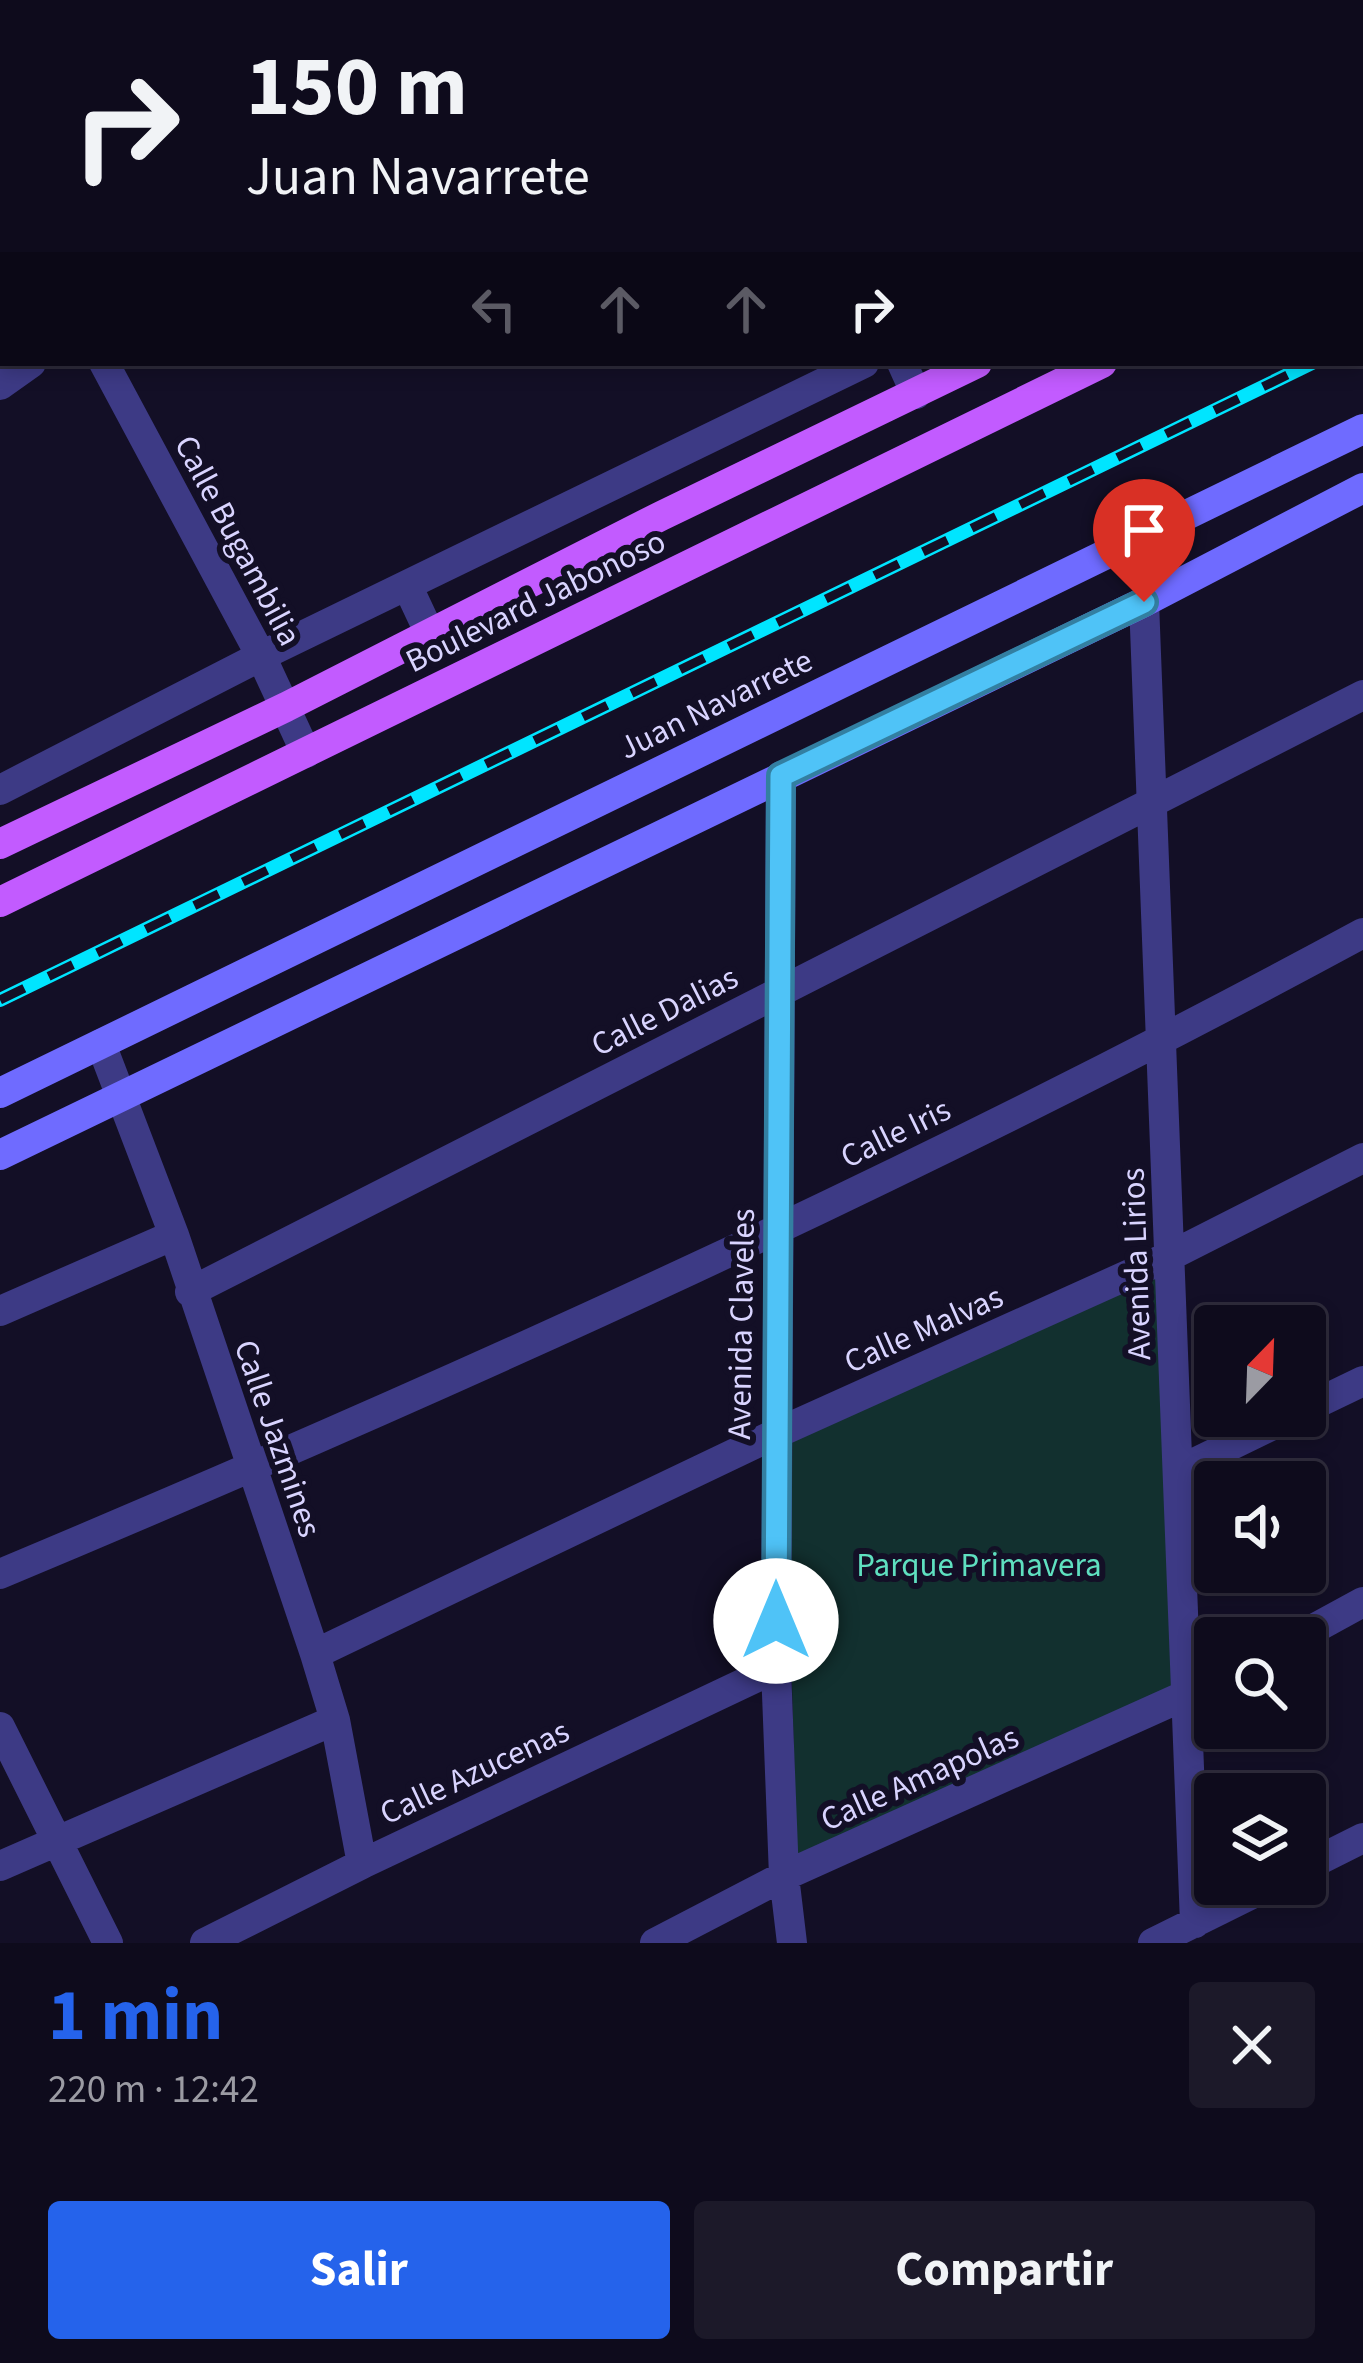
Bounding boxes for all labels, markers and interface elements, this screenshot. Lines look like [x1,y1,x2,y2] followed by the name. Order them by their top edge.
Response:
[246,28,468,148] text: 150 m
[48,48,204,204] icon: right
[246,139,590,216] text: Juan Navarrete
[461,276,527,342] icon: left
[587,276,653,342] icon: ahead
[713,276,779,342] icon: ahead
[839,276,905,342] icon: right
[162,427,313,654] street label: Calle Bugambilia
[1093,479,1195,602] pin
[1111,497,1177,563] icon: arrive
[398,518,673,685] street label: Boulevard Jabonoso
[611,637,820,772] street label: Juan Navarrete
[583,954,746,1068] street label: Calle Dalias
[833,1087,959,1180] street label: Calle Iris
[1110,1167,1163,1361] street label: Avenida Lirios
[716,1208,767,1440] street label: Avenida Claveles
[837,1273,1011,1385] street label: Calle Malvas
[1194,1305,1326,1437] north arrow
[1194,1305,1326,1905] map controls
[222,1334,333,1543] street label: Calle Jazmines
[1194,1461,1326,1593] button: sound
[856,1542,1102,1589] park label: Parque Primavera
[713,1558,839,1684] position arrow
[1194,1617,1326,1749] button: search
[372,1708,577,1837] street label: Calle Azucenas
[813,1714,1026,1843] street label: Calle Amapolas
[1194,1773,1326,1905] button: layers
[48,1965,223,2068] text: 1 min
[1189,1982,1315,2108] button: close
[48,2062,259,2118] text: 220 m · 12:42
[48,2201,670,2339] button: Salir
[694,2201,1315,2339] button: Compartir

